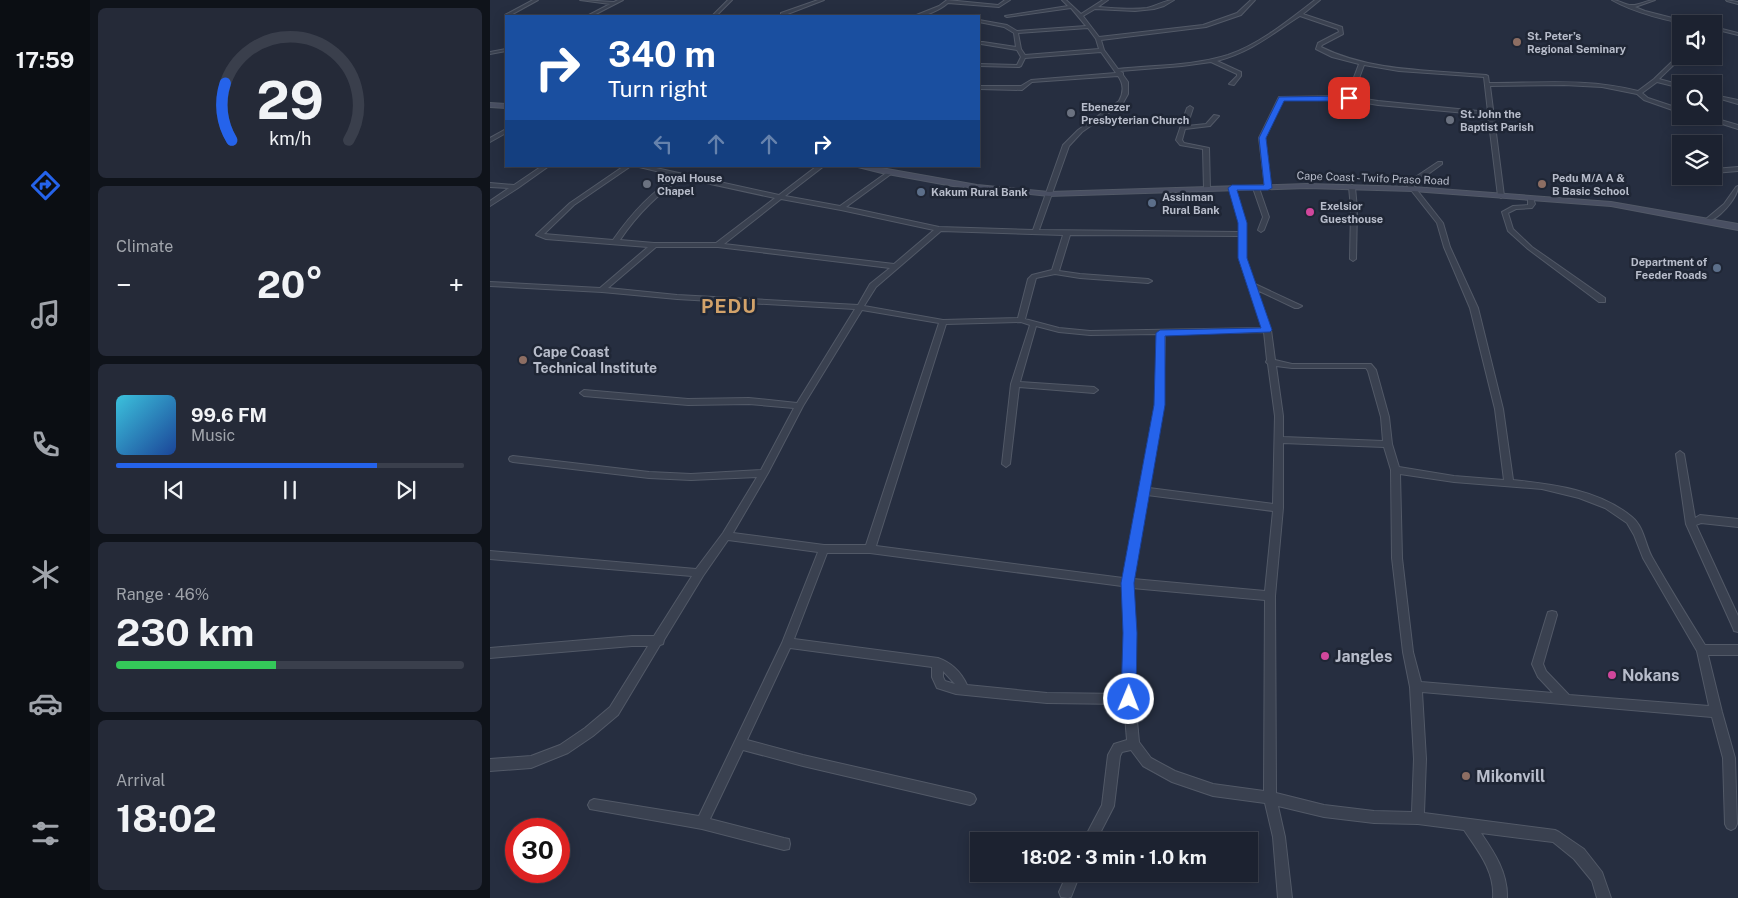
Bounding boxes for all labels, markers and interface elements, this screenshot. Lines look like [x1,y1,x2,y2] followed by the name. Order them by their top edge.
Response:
[1672,15,1722,185] map controls
[1672,15,1722,65] button: sound
[1527,30,1627,55] place label: St. Peter’s Regional Seminary
[608,34,716,75] text: 340 m
[525,35,590,100] icon: right
[1511,36,1523,48] marker: St. Peter’s Regional Seminary
[16,47,74,73] text: 17:59
[256,70,324,131] text: 29
[1672,75,1722,125] button: search
[608,76,708,102] text: Turn right
[1328,77,1370,119] pin
[1335,84,1363,112] icon: arrive
[1081,101,1189,126] place label: Ebenezer Presbyterian Church
[1065,107,1077,119] marker: Ebenezer Presbyterian Church
[1460,108,1534,133] place label: St. John the Baptist Parish
[1444,114,1456,126] marker: St. John the Baptist Parish
[269,128,311,149] text: km/h
[649,130,677,158] icon: left
[702,130,730,158] icon: ahead
[755,130,783,158] icon: ahead
[808,130,836,158] icon: right
[1672,135,1722,185] button: layers
[28,168,63,203] icon: directions
[1296,169,1450,187] street label: Cape Coast - Twifo Praso Road
[657,172,722,197] place label: Royal House Chapel
[1552,172,1630,197] place label: Pedu M/A A & B Basic School
[641,178,653,190] marker: Royal House Chapel
[1536,178,1548,190] marker: Pedu M/A A & B Basic School
[915,186,927,198] marker: Kakum Rural Bank
[931,186,1028,198] place label: Kakum Rural Bank
[1162,191,1220,216] place label: Assinman Rural Bank
[1146,197,1158,209] marker: Assinman Rural Bank
[1320,200,1383,225] place label: Exelsior Guesthouse
[1304,206,1316,218] marker: Exelsior Guesthouse
[116,237,173,256] text: Climate
[1631,256,1708,281] place label: Department of Feeder Roads
[257,262,323,307] text: 20°
[1711,262,1723,274] marker: Department of Feeder Roads
[116,268,132,301] text: −
[448,268,464,301] text: +
[701,295,757,317] district label: PEDU
[28,297,63,332] icon: music
[533,344,657,376] place label: Cape Coast Technical Institute
[517,354,529,366] marker: Cape Coast Technical Institute
[191,404,267,426] text: 99.6 FM
[191,426,235,445] text: Music
[28,427,63,462] icon: phone
[160,476,188,504] icon: previous
[276,476,304,504] icon: pause
[392,476,420,504] icon: next
[28,557,63,592] icon: climate
[116,585,209,604] text: Range · 46%
[116,610,254,655] text: 230 km
[1335,647,1392,666] place label: Jangles
[1319,650,1331,662] marker: Jangles
[1622,666,1679,685] place label: Nokans
[1606,669,1618,681] marker: Nokans
[1102,672,1154,724] position arrow
[28,686,63,721] icon: car
[1476,767,1545,786] place label: Mikonvill
[1460,770,1472,782] marker: Mikonvill
[116,771,165,790] text: Arrival
[116,796,217,841] text: 18:02
[28,816,63,851] icon: filters
[505,818,570,883] speed limit sign: 30
[1021,846,1207,868] text: 18:02 · 3 min · 1.0 km

